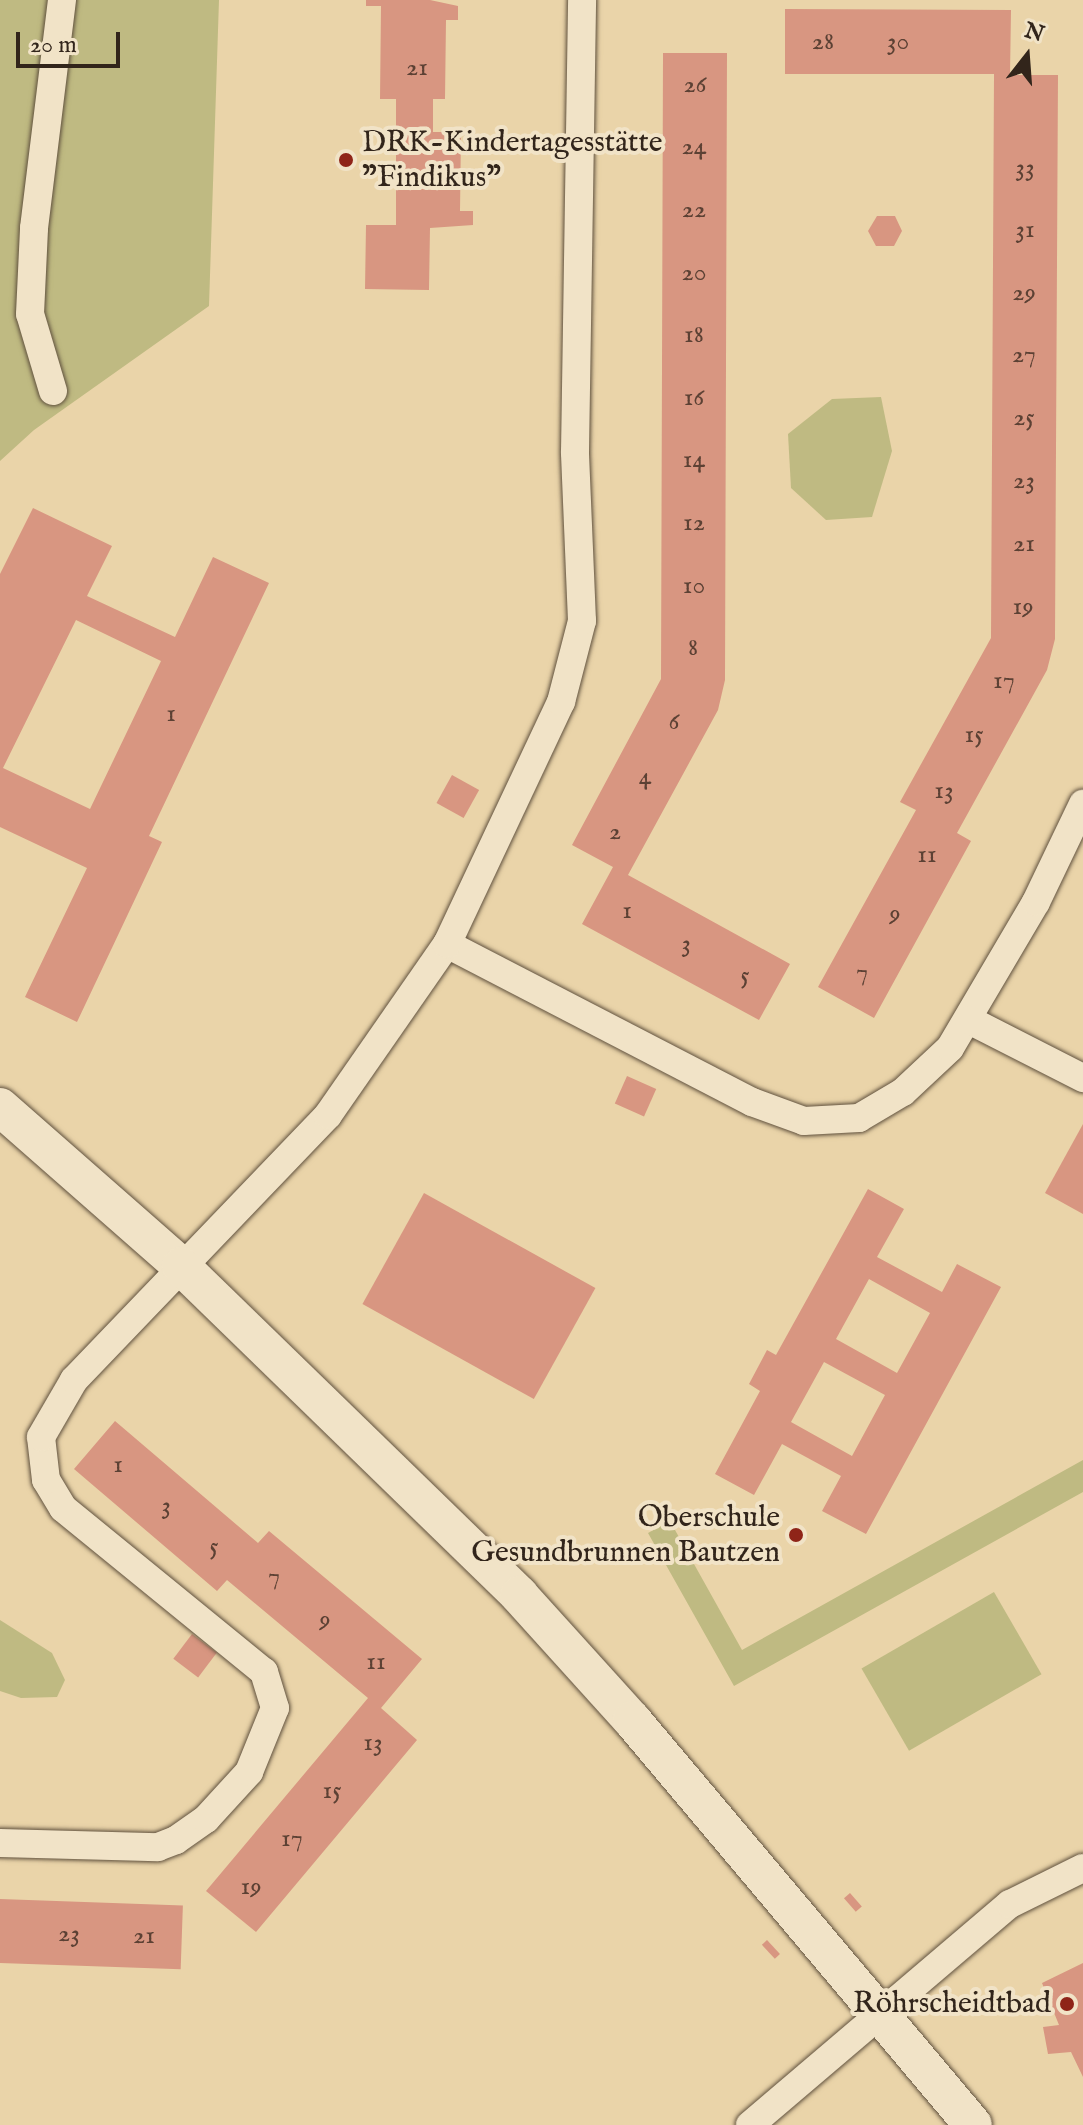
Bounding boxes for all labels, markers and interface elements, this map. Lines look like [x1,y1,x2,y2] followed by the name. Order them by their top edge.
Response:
[20,16,124,66] scale bar
[987,16,1067,96] north arrow
[1021,17,1047,49] text: N
[812,26,834,58] house number: 28
[887,26,909,58] house number: 30
[30,30,77,61] text: 20 m
[406,52,428,84] house number: 21
[683,69,707,101] house number: 26
[362,125,662,196] place label: DRK-Kindertagesstätte "Findikus"
[682,131,706,163] house number: 24
[337,151,355,169] marker: DRK-Kindertagesstätte "Findikus"
[1015,152,1035,184] house number: 33
[682,194,706,226] house number: 22
[1015,214,1035,246] house number: 31
[682,257,706,289] house number: 20
[1012,277,1036,309] house number: 29
[684,319,704,351] house number: 18
[1012,339,1036,371] house number: 27
[684,382,704,414] house number: 16
[1013,402,1035,434] house number: 25
[683,444,705,476] house number: 14
[1013,465,1035,497] house number: 23
[683,507,705,539] house number: 12
[1013,528,1035,560] house number: 21
[683,570,705,602] house number: 10
[1012,591,1034,623] house number: 19
[688,632,698,664] house number: 8
[993,665,1015,697] house number: 17
[166,698,176,730] house number: 1
[669,706,679,738] house number: 6
[964,719,984,751] house number: 15
[639,761,651,793] house number: 4
[934,775,954,807] house number: 13
[609,816,621,848] house number: 2
[917,839,937,871] house number: 11
[622,895,632,927] house number: 1
[889,898,901,930] house number: 9
[681,928,691,960] house number: 3
[856,957,868,989] house number: 7
[740,960,750,992] house number: 5
[113,1449,123,1481] house number: 1
[161,1490,171,1522] house number: 3
[471,1500,780,1570] place label: Oberschule Gesundbrunnen Bautzen
[787,1526,805,1544] marker: Oberschule Gesundbrunnen Bautzen
[209,1531,219,1563] house number: 5
[268,1561,280,1593] house number: 7
[319,1604,331,1636] house number: 9
[366,1646,386,1678] house number: 11
[363,1727,383,1759] house number: 13
[322,1775,342,1807] house number: 15
[281,1823,303,1855] house number: 17
[240,1871,262,1903] house number: 19
[58,1918,80,1950] house number: 23
[133,1920,155,1952] house number: 21
[853,1986,1051,2022] place label: Röhrscheidtbad
[1058,1995,1076,2013] marker: Röhrscheidtbad

